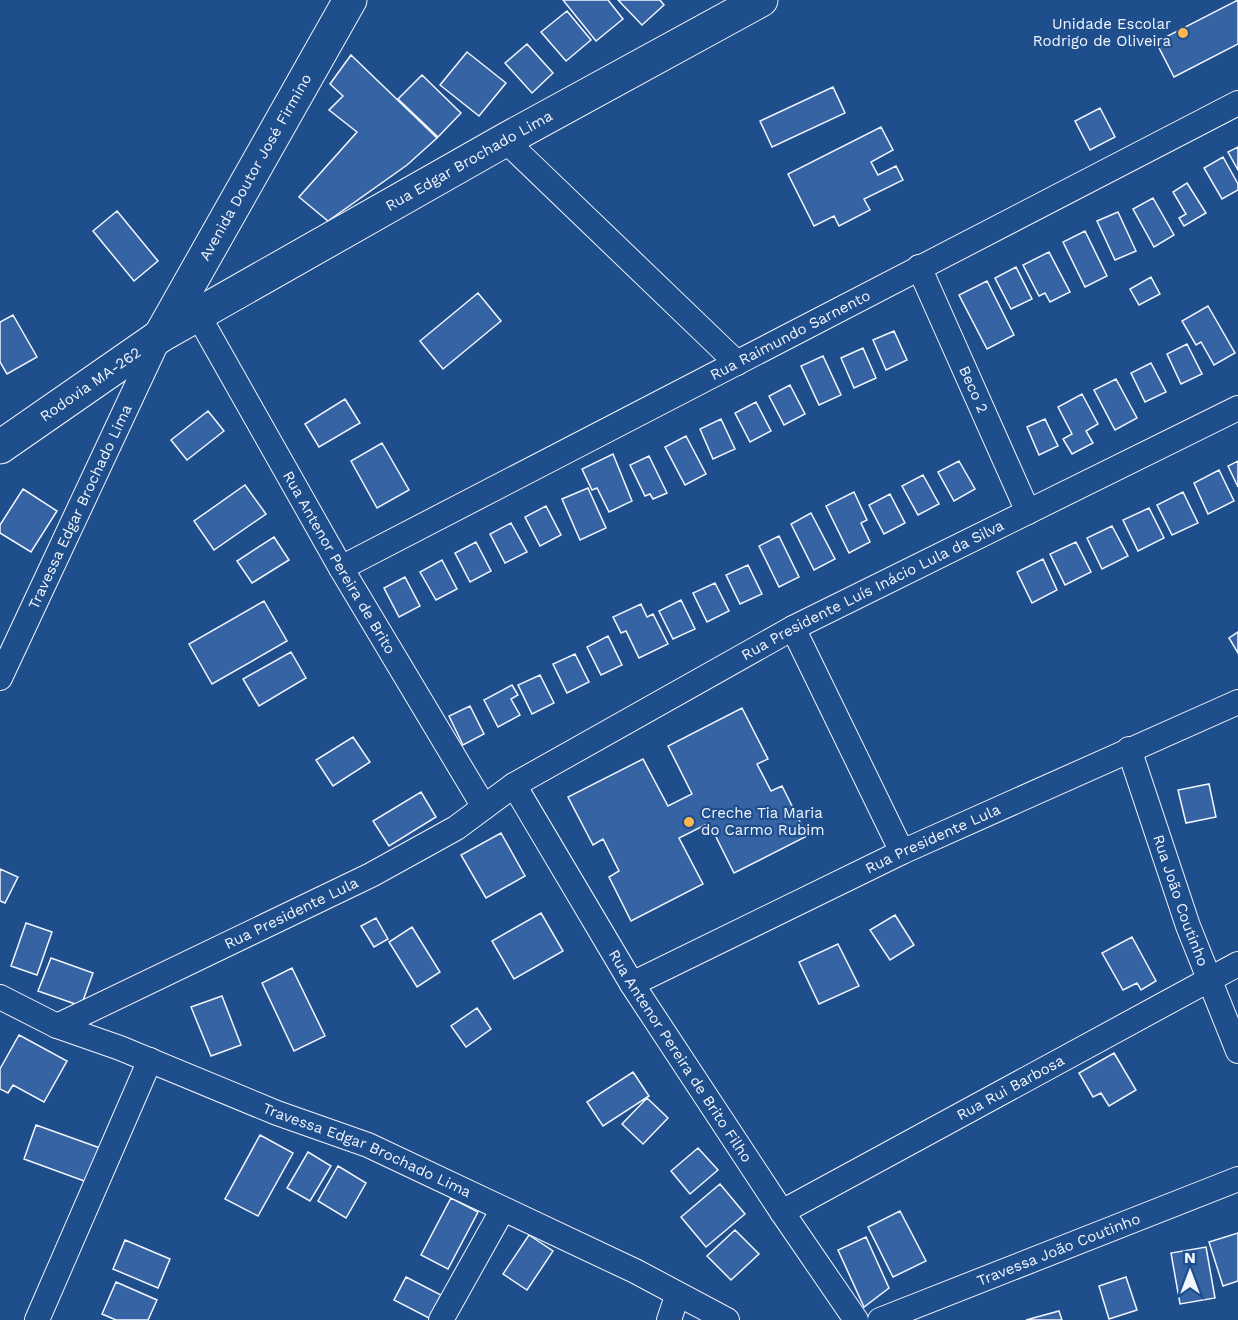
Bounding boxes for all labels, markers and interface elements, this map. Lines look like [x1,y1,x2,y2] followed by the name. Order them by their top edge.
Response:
[1033,15,1172,50] place label: Unidade Escolar Rodrigo de Oliveira
[1176,26,1190,40] marker: Unidade Escolar Rodrigo de Oliveira
[196,71,315,264] street label: Avenida Doutor José Firmino
[382,107,556,215] street label: Rua Edgar Brochado Lima
[707,286,873,384] street label: Rua Raimundo Sarnento
[37,343,144,425] street label: Rodovia MA-262
[955,363,992,416] street label: Beco 2
[24,401,136,612] street label: Travessa Edgar Brochado Lima
[279,468,399,657] street label: Rua Antenor Pereira de Brito
[738,516,1007,664] street label: Rua Presidente Luís Inácio Lula da Silva
[862,800,1004,878] street label: Rua Presidente Lula
[701,804,825,839] place label: Creche Tia Maria do Carmo Rubim
[682,815,696,829] marker: Creche Tia Maria do Carmo Rubim
[1149,832,1212,969] street label: Rua João Coutinho
[221,873,362,953] street label: Rua Presidente Lula
[605,946,756,1166] street label: Rua Antenor Pereira de Brito Filho
[953,1051,1068,1124] street label: Rua Rui Barbosa
[260,1099,474,1202] street label: Travessa Edgar Brochado Lima
[974,1209,1143,1290] street label: Travessa João Coutinho
[1160,1242,1220,1302] north arrow
[1184,1248,1196,1267] text: N

